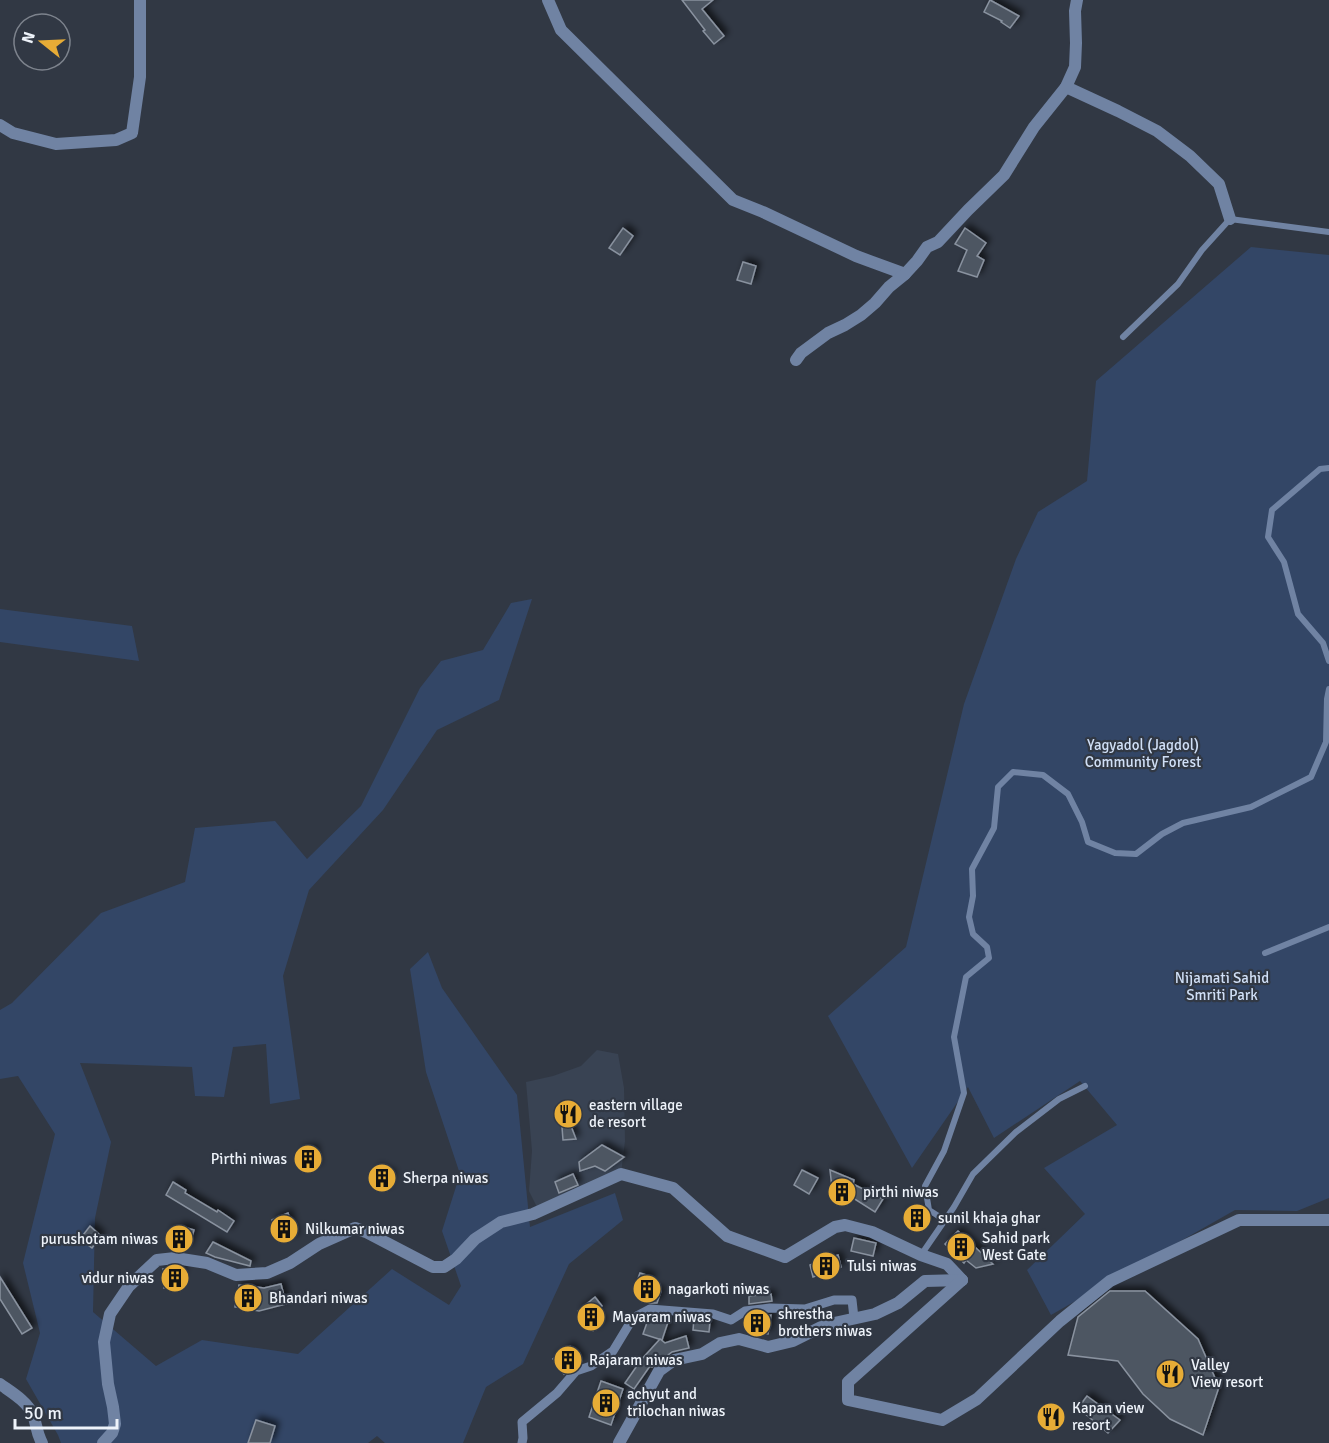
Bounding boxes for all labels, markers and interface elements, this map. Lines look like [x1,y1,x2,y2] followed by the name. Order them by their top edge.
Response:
[12,12,72,72] north arrow
[17,29,40,46] text: N
[1085,736,1201,771] park label: Yagyadol (Jagdol) Community Forest
[1175,969,1269,1004] park label: Nijamati Sahid Smriti Park
[589,1096,683,1131] place label: eastern village de resort
[552,1098,584,1130] restaurant icon: eastern village de resort
[292,1143,324,1175] building icon: Pirthi niwas
[211,1150,287,1168] place label: Pirthi niwas
[366,1162,398,1194] building icon: Sherpa niwas
[403,1169,489,1187] place label: Sherpa niwas
[826,1176,858,1208] building icon: pirthi niwas
[863,1183,939,1201] place label: pirthi niwas
[901,1202,933,1234] building icon: sunil khaja ghar
[938,1209,1041,1227] place label: sunil khaja ghar
[268,1213,300,1245] building icon: Nilkumar niwas
[305,1220,405,1238] place label: Nilkumar niwas
[163,1223,195,1255] building icon: purushotam niwas
[982,1229,1050,1264] place label: Sahid park West Gate
[41,1230,158,1248] place label: purushotam niwas
[945,1231,977,1263] building icon: Sahid park West Gate
[810,1250,842,1282] building icon: Tulsi niwas
[847,1257,917,1275] place label: Tulsi niwas
[159,1262,191,1294] building icon: vidur niwas
[81,1269,154,1287] place label: vidur niwas
[631,1273,663,1305] building icon: nagarkoti niwas
[668,1280,770,1298] place label: nagarkoti niwas
[232,1282,264,1314] building icon: Bhandari niwas
[269,1289,368,1307] place label: Bhandari niwas
[575,1301,607,1333] building icon: Mayaram niwas
[778,1305,873,1340] place label: shrestha brothers niwas
[741,1307,773,1339] building icon: shrestha brothers niwas
[612,1308,712,1326] place label: Mayaram niwas
[552,1344,584,1376] building icon: Rajaram niwas
[589,1351,683,1369] place label: Rajaram niwas
[1191,1356,1263,1391] place label: Valley View resort
[1154,1358,1186,1390] restaurant icon: Valley View resort
[627,1385,726,1420] place label: achyut and trilochan niwas
[590,1387,622,1419] building icon: achyut and trilochan niwas
[15,1392,117,1430] scale bar
[1072,1399,1145,1434] place label: Kapan view resort
[1035,1401,1067,1433] restaurant icon: Kapan view resort
[24,1402,62,1424] text: 50 m

